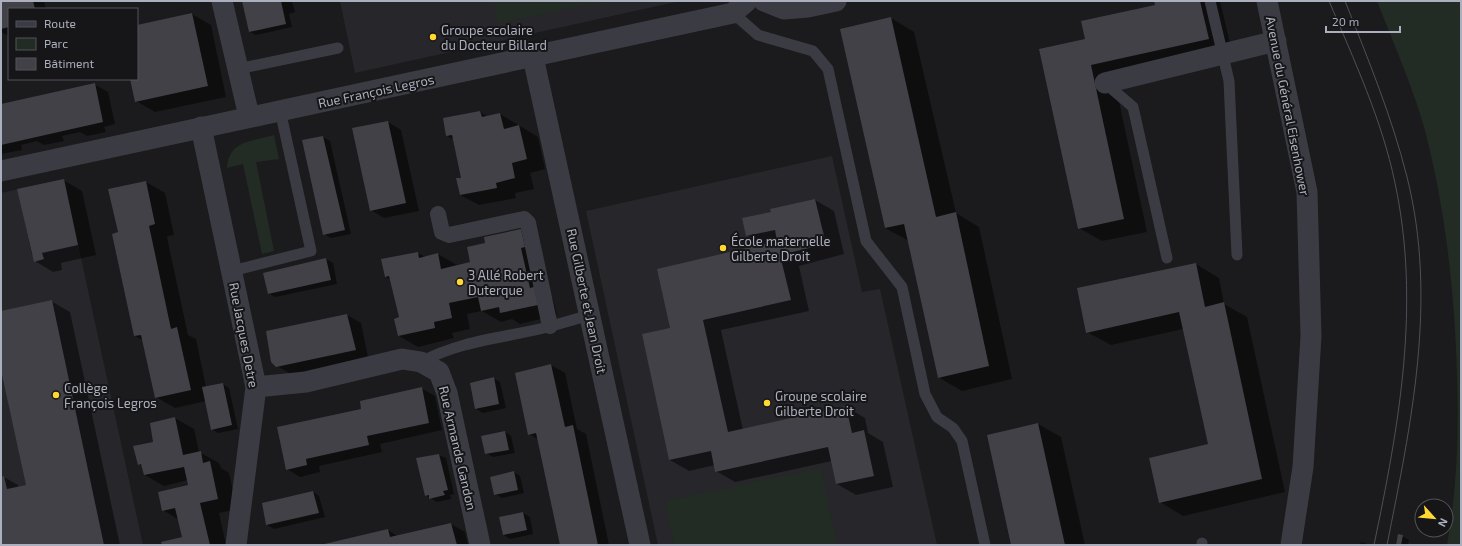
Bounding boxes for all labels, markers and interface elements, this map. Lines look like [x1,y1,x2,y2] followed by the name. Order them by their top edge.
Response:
[8,8,138,80] legend
[1326,8,1400,34] scale bar
[1332,14,1359,28] text: 20 m
[1263,15,1313,197] street label: Avenue du Général Eisenhower
[44,16,76,30] text: Route
[441,22,547,53] place label: Groupe scolaire du Docteur Billard
[428,32,438,42] marker: Groupe scolaire du Docteur Billard
[44,36,68,50] text: Parc
[44,56,95,70] text: Bâtiment
[316,71,436,112] street label: Rue François Legros
[564,227,610,375] street label: Rue Gilberte et Jean Droit
[731,232,831,264] place label: École maternelle Gilberte Droit
[718,243,728,253] marker: École maternelle Gilberte Droit
[468,267,543,298] place label: 3 Allé Robert Duterque
[455,277,465,287] marker: 3 Allé Robert Duterque
[226,281,262,389] street label: Rue Jacques Detre
[64,380,157,412] place label: Collège François Legros
[436,384,480,512] street label: Rue Armande Gandon
[775,388,867,419] place label: Groupe scolaire Gilberte Droit
[51,390,61,400] marker: Collège François Legros
[762,398,772,408] marker: Groupe scolaire Gilberte Droit
[1414,498,1454,538] north arrow
[1436,516,1451,529] text: N

